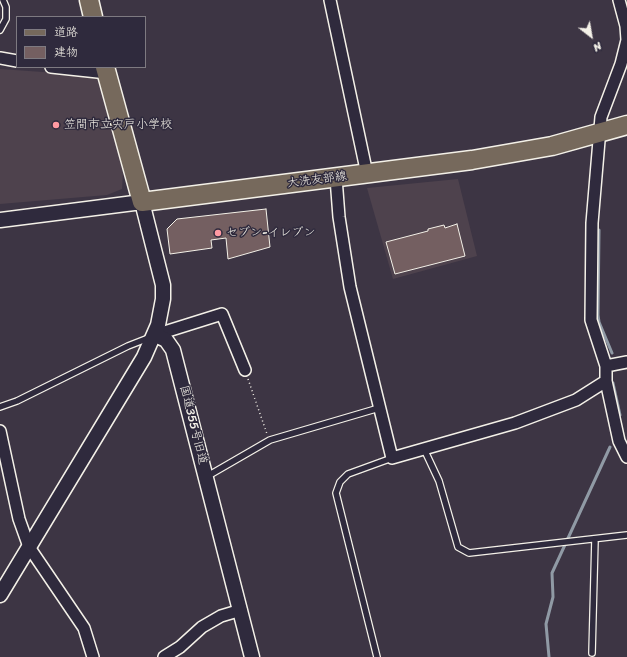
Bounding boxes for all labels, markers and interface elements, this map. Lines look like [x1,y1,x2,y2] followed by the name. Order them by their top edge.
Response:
[16,16,146,68] legend
[571,16,611,56] north arrow
[54,21,78,43] text: 道路
[589,37,606,57] text: N
[54,41,78,63] text: 建物
[64,118,172,132] place label: 笠間市立宍戸小学校
[51,120,61,130] marker: 笠間市立宍戸小学校
[286,169,348,191] street label: 大洗友部線
[226,226,316,240] place label: セブン-イレブン
[213,228,223,238] marker: セブン-イレブン
[176,384,210,466] street label: 国道355号旧道

